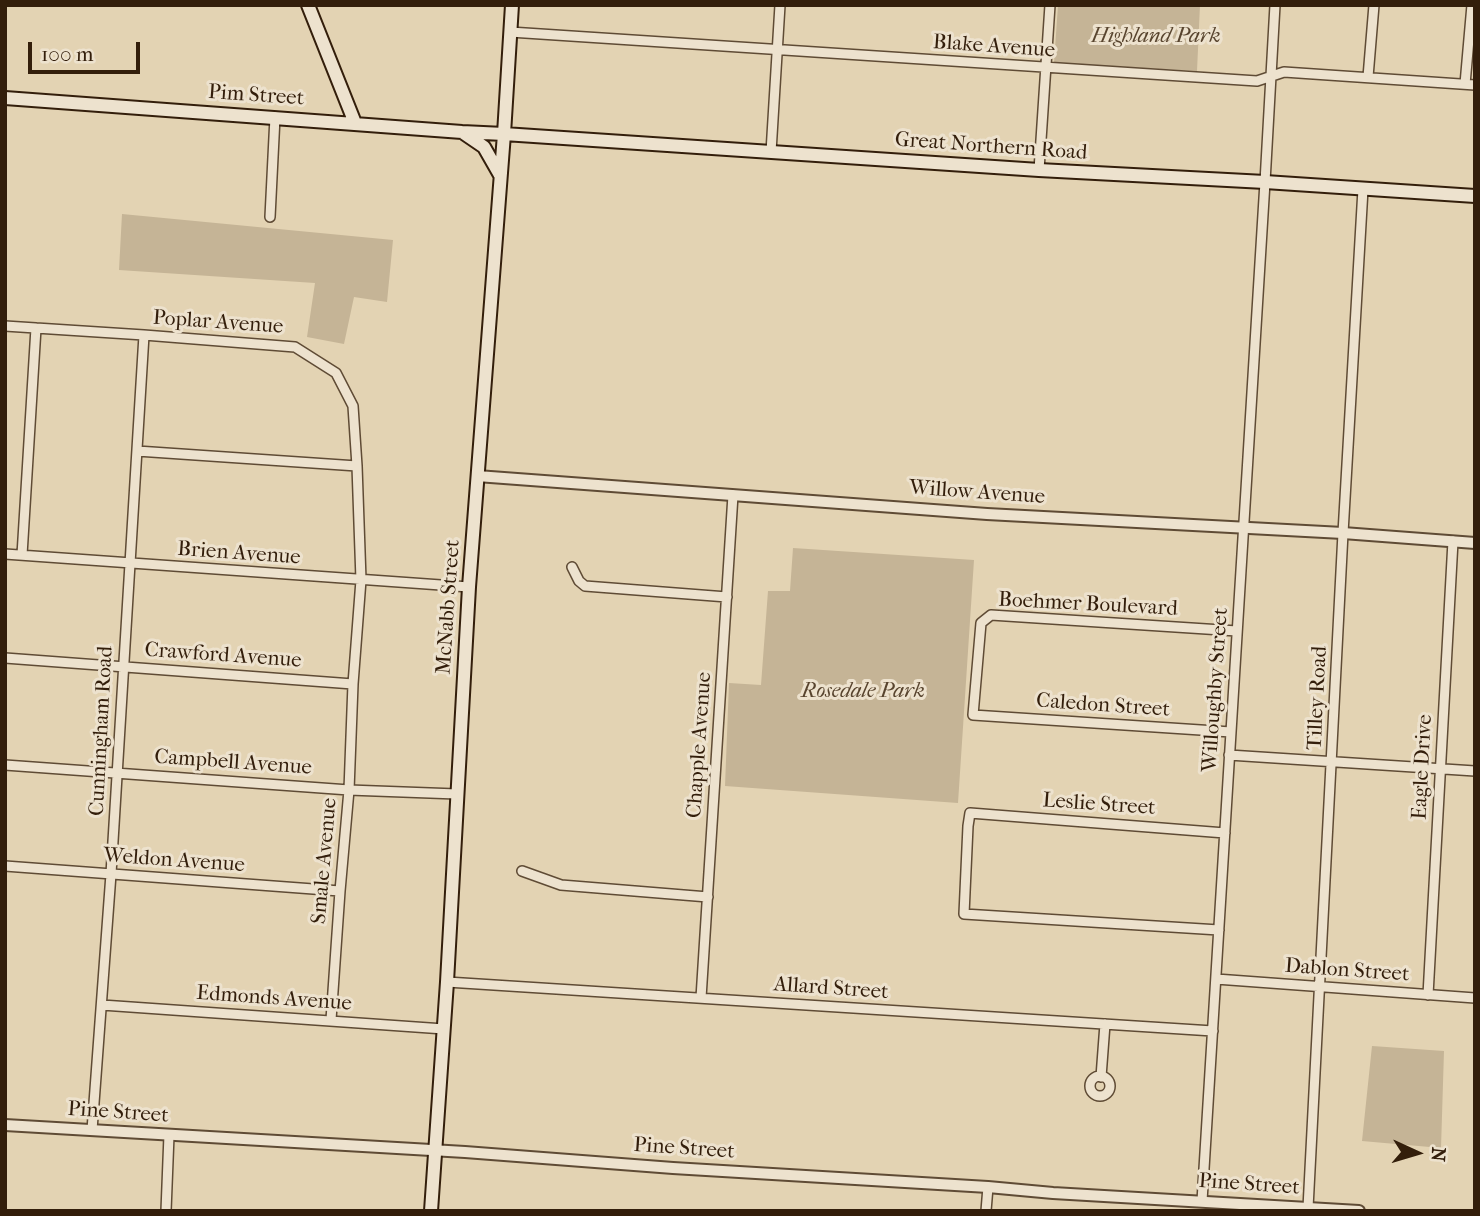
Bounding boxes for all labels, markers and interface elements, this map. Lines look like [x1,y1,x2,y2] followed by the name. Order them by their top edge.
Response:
[1092,24,1220,50] park label: Highland Park
[32,28,144,72] scale bar
[932,30,1056,64] street label: Blake Avenue
[41,42,94,66] text: 100 m
[207,80,305,112] street label: Pim Street
[894,128,1088,166] street label: Great Northern Road
[152,306,284,340] street label: Poplar Avenue
[908,476,1046,510] street label: Willow Avenue
[177,537,301,571] street label: Brien Avenue
[432,539,466,675] street label: McNabb Street
[998,588,1178,622] street label: Boehmer Boulevard
[1198,607,1234,773] street label: Willoughby Street
[144,638,302,674] street label: Crawford Avenue
[85,645,119,817] street label: Cunningham Road
[1303,645,1333,751] street label: Tilley Road
[682,671,718,819] street label: Chapple Avenue
[801,679,925,705] park label: Rosedale Park
[1035,689,1171,723] street label: Caledon Street
[1408,714,1438,820] street label: Eagle Drive
[153,745,313,781] street label: Campbell Avenue
[1042,788,1156,822] street label: Leslie Street
[307,797,343,925] street label: Smale Avenue
[102,843,246,879] street label: Weldon Avenue
[1284,954,1410,988] street label: Dablon Street
[773,972,889,1006] street label: Allard Street
[195,981,353,1017] street label: Edmonds Avenue
[67,1097,169,1129] street label: Pine Street
[1382,1118,1452,1188] north arrow
[633,1133,735,1165] street label: Pine Street
[1426,1146,1449,1162] text: N
[1198,1169,1300,1201] street label: Pine Street

